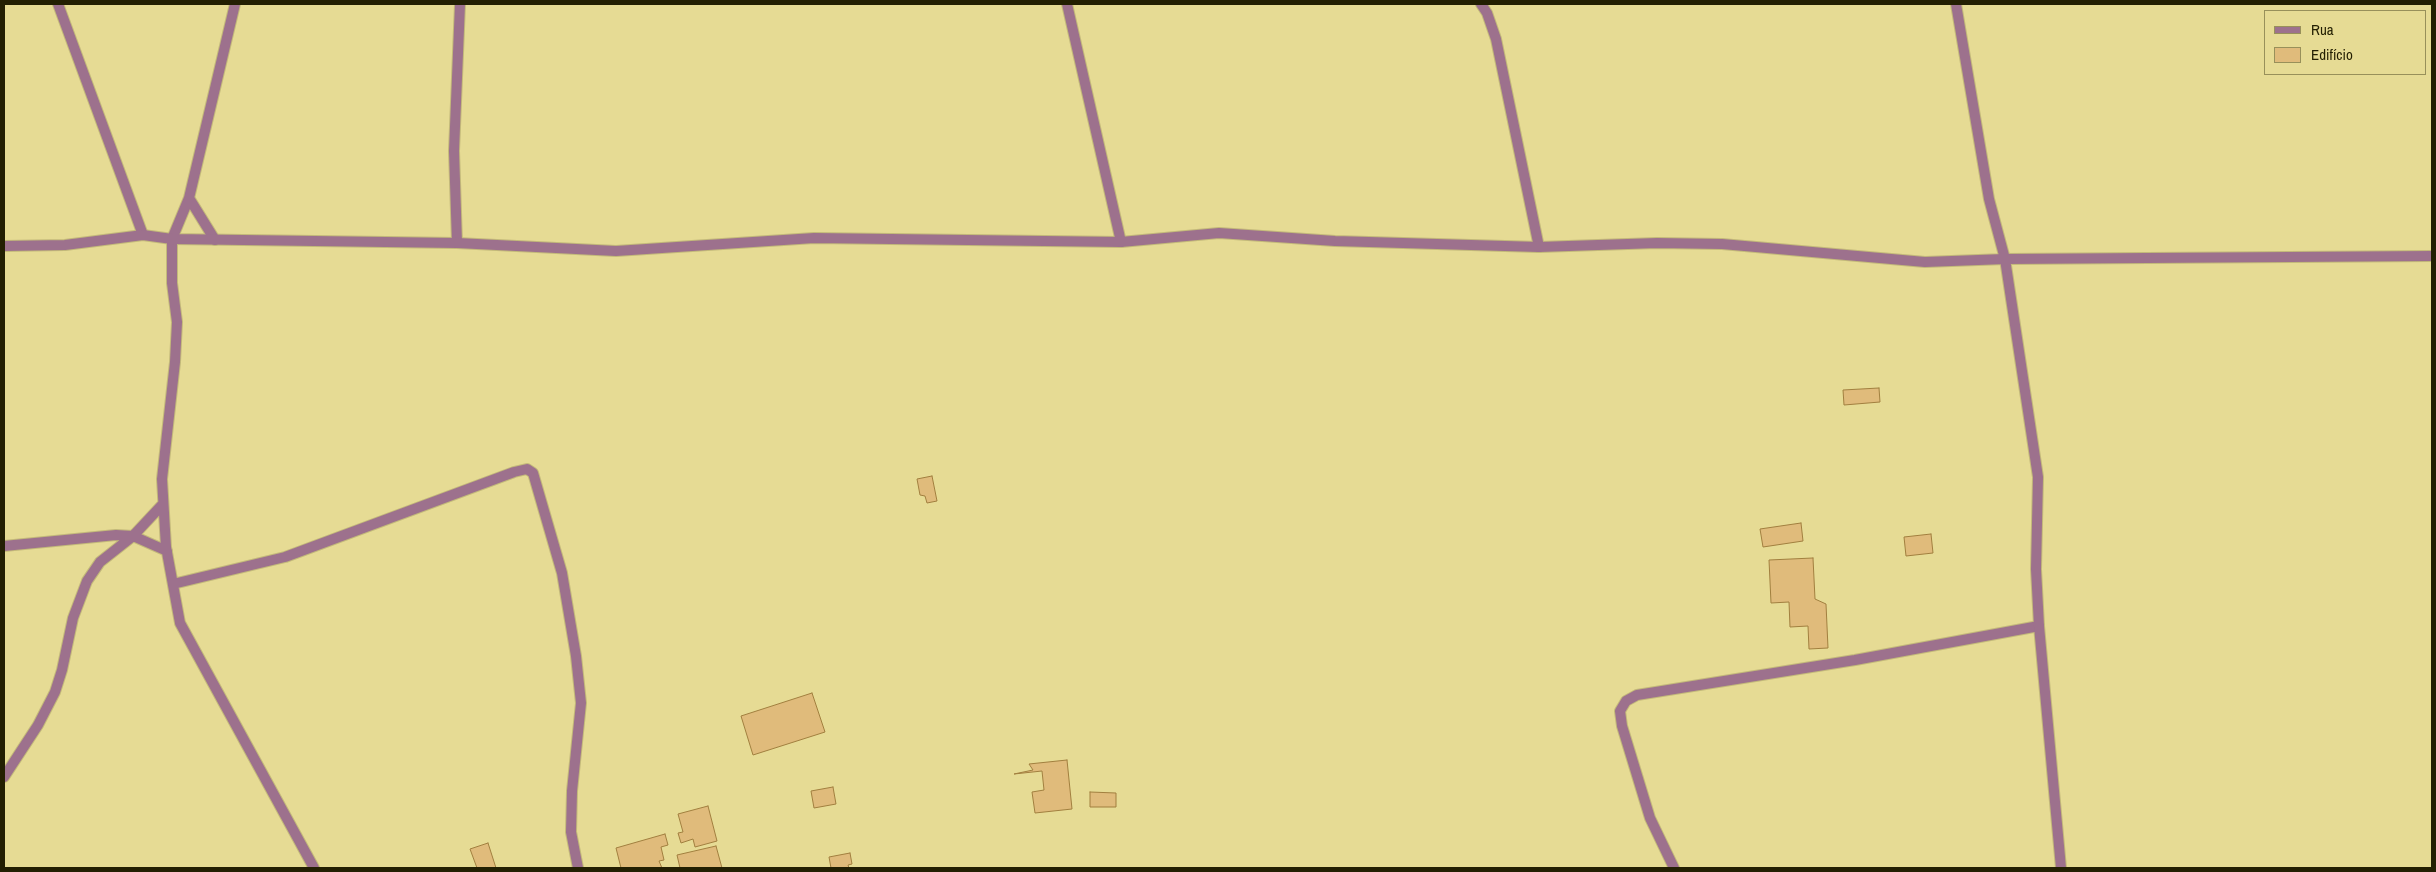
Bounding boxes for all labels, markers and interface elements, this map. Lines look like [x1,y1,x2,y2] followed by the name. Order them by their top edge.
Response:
[2264,10,2426,75] legend
[2311,19,2334,40] text: Rua
[2311,44,2353,65] text: Edifício

